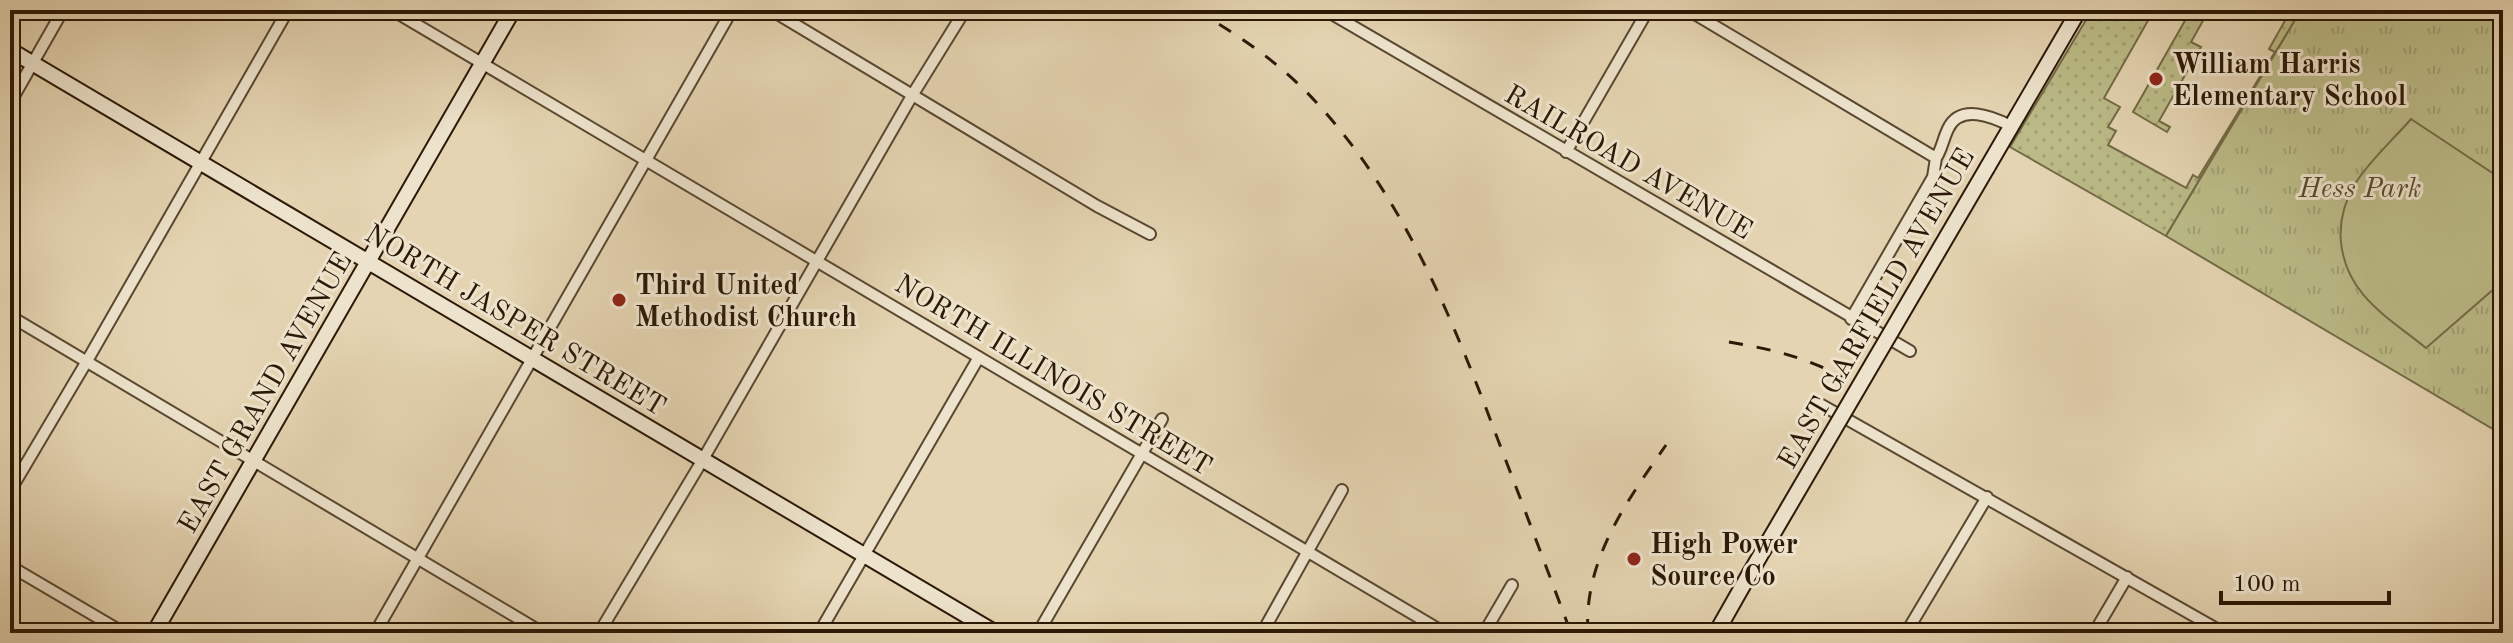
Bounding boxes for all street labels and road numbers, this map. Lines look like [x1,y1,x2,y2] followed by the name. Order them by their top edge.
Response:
[1499,81,1756,246] street label: RAILROAD AVENUE
[1774,145,1981,474] street label: EAST GARFIELD AVENUE
[359,221,670,423] street label: NORTH JASPER STREET
[175,248,359,539] street label: EAST GRAND AVENUE
[889,271,1216,482] street label: NORTH ILLINOIS STREET

